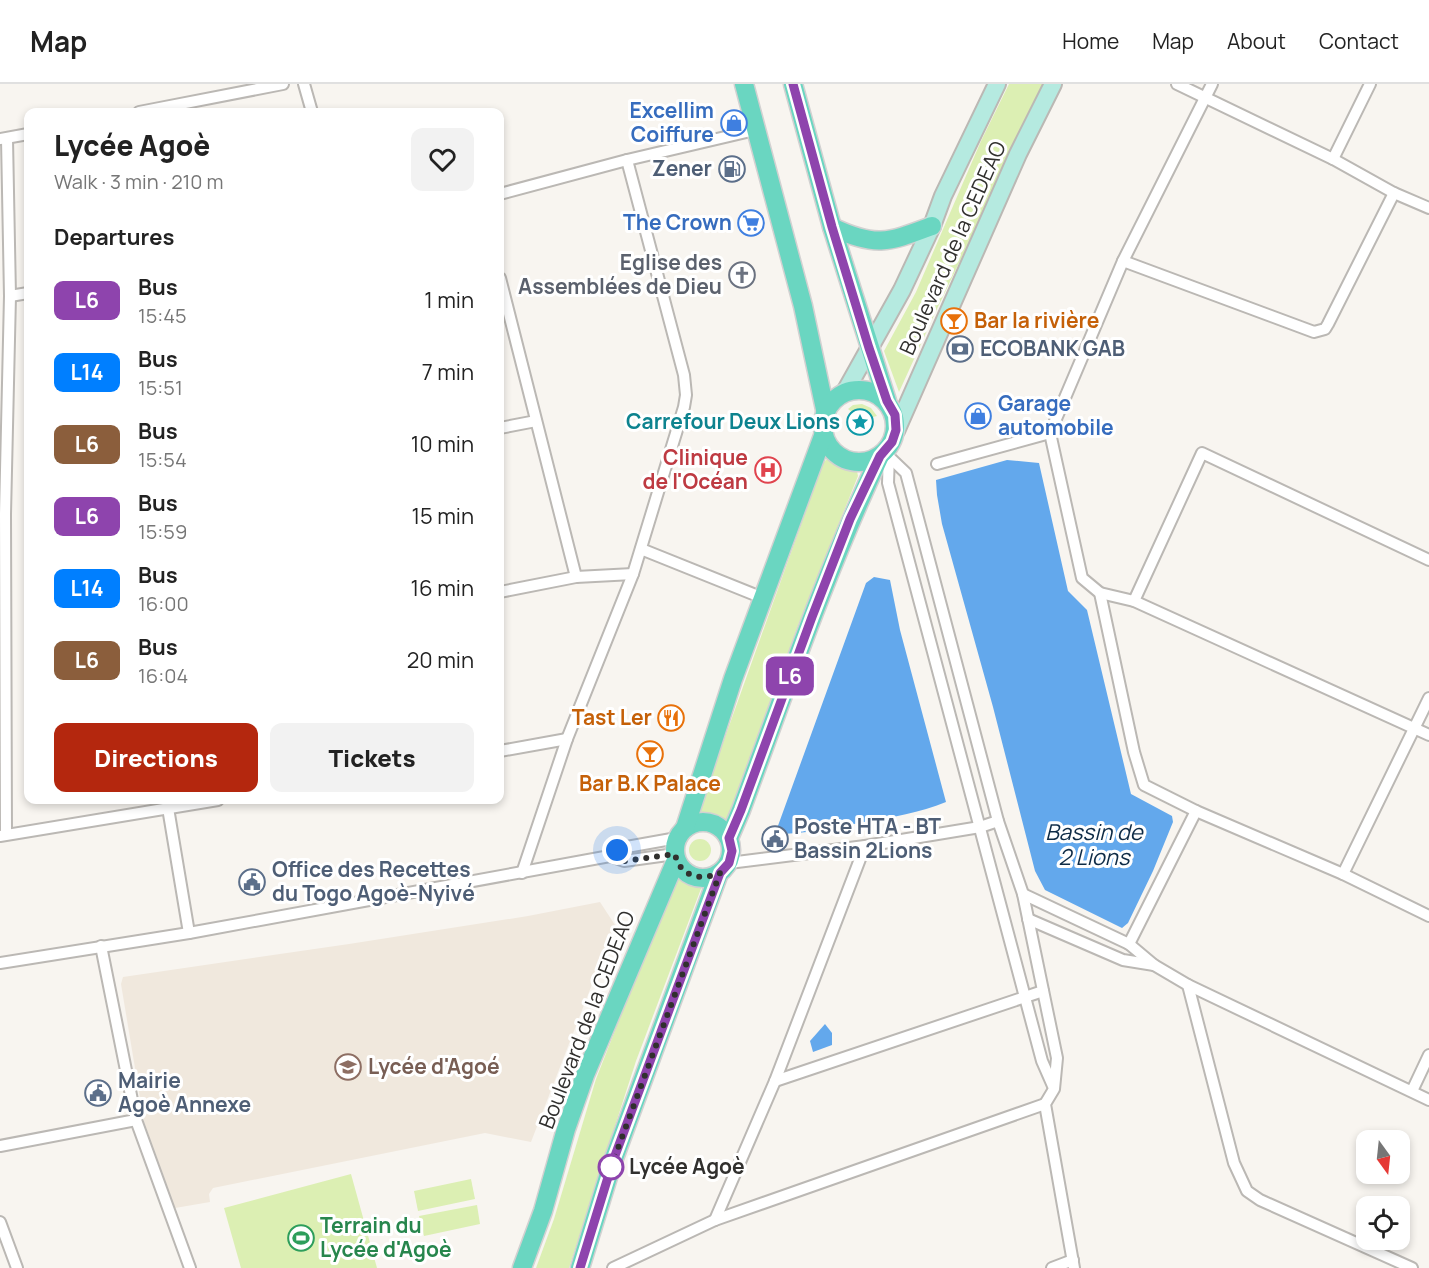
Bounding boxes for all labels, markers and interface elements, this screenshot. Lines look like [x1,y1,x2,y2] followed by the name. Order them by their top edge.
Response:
[30,22,87,60] text: Map
[1062,27,1119,55] text: Home
[1152,27,1194,55] text: Map
[1227,27,1286,55] text: About
[1319,27,1399,55] text: Contact
[630,96,714,148] place label: Excellim Coiffure
[719,108,749,138] shop icon: Excellim Coiffure
[54,126,210,164] text: Lycée Agoè
[411,128,474,191] button: heart
[892,136,1012,359] street label: Boulevard de la CEDEAO
[652,154,712,182] place label: Zener
[717,154,747,184] fuel station icon: Zener
[54,168,224,195] text: Walk · 3 min · 210 m
[623,208,732,236] place label: The Crown
[736,208,766,238] supermarket icon: The Crown
[54,222,174,252] text: Departures
[518,248,722,300] place label: Eglise des Assemblées de Dieu
[727,260,757,290] church icon: Eglise des Assemblées de Dieu
[138,272,178,302] text: Bus
[424,285,474,315] text: 1 min
[75,286,99,314] text: L6
[138,302,187,329] text: 15:45
[939,306,969,336] bar icon: Bar la rivière
[974,306,1099,334] place label: Bar la rivière
[945,334,975,364] bank icon: ECOBANK GAB
[980,334,1125,362] place label: ECOBANK GAB
[138,344,178,374] text: Bus
[422,357,474,387] text: 7 min
[70,358,104,386] text: L14
[138,374,183,401] text: 15:51
[998,389,1114,441] place label: Garage automobile
[963,401,993,431] shop icon: Garage automobile
[626,407,840,435] place label: Carrefour Deux Lions
[845,407,875,437] place icon: Carrefour Deux Lions
[138,416,178,446] text: Bus
[411,429,474,459] text: 10 min
[75,430,99,458] text: L6
[642,443,748,495] place label: Clinique de l'Océan
[138,446,187,473] text: 15:54
[753,455,783,485] hospital icon: Clinique de l'Océan
[138,488,178,518] text: Bus
[411,501,474,531] text: 15 min
[75,502,99,530] text: L6
[138,518,187,545] text: 15:59
[138,560,178,590] text: Bus
[411,573,474,603] text: 16 min
[70,574,104,602] text: L14
[138,590,189,617] text: 16:00
[138,632,178,662] text: Bus
[407,645,474,675] text: 20 min
[75,646,99,674] text: L6
[763,656,817,696] line badge: L6
[138,662,188,689] text: 16:04
[778,662,802,690] text: L6
[572,703,652,731] place label: Tast Ler
[656,703,686,733] restaurant icon: Tast Ler
[54,723,258,792] button: Directions
[270,723,474,792] button: Tickets
[635,739,665,769] bar icon: Bar B.K Palace
[579,769,721,797] place label: Bar B.K Palace
[794,812,941,864] place label: Poste HTA - BT Bassin 2Lions
[1045,817,1144,872] water label: Bassin de 2 Lions
[760,824,790,854] public building icon: Poste HTA - BT Bassin 2Lions
[602,835,632,865] your location
[272,855,475,907] place label: Office des Recettes du Togo Agoè-Nyivé
[237,867,267,897] public building icon: Office des Recettes du Togo Agoè-Nyivé
[532,907,641,1133] street label: Boulevard de la CEDEAO
[333,1052,363,1082] school or university icon: Lycée d'Agoé
[368,1052,500,1080] place label: Lycée d'Agoé
[118,1066,251,1118] place label: Mairie Agoè Annexe
[83,1078,113,1108] public building icon: Mairie Agoè Annexe
[1356,1130,1410,1184] north arrow
[1356,1130,1410,1250] map controls
[629,1152,745,1180] place label: Lycée Agoè
[598,1154,624,1180] marker: Lycée Agoè
[1356,1196,1410,1250] button: locate
[320,1211,452,1263] place label: Terrain du Lycée d'Agoè
[286,1223,316,1253] sports icon: Terrain du Lycée d'Agoè

